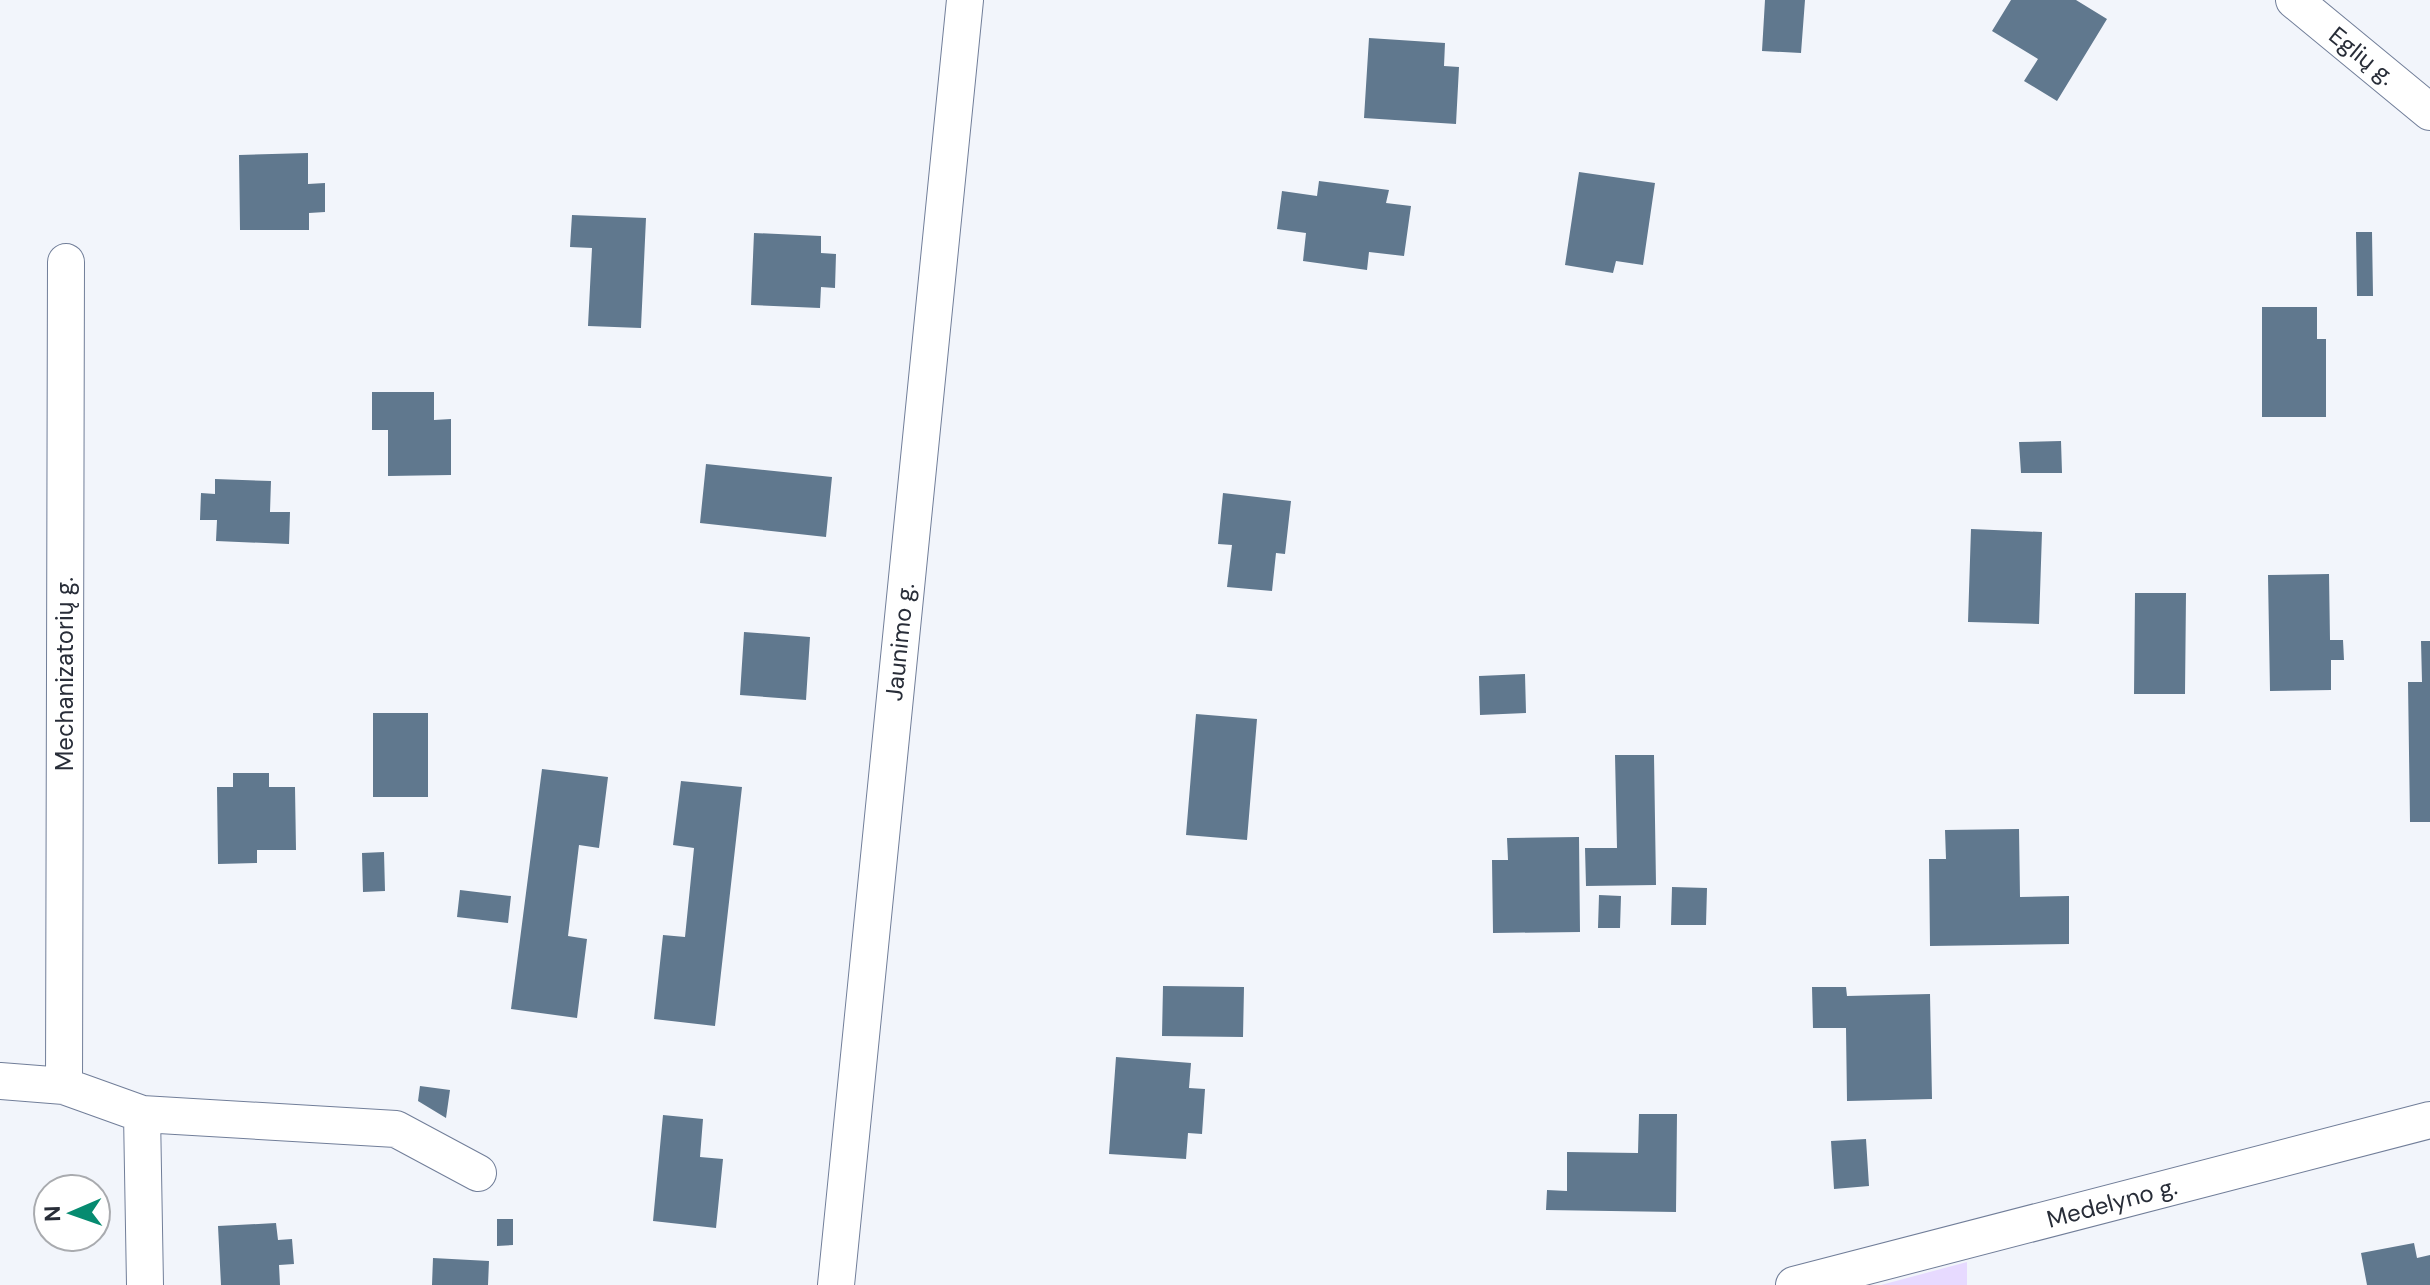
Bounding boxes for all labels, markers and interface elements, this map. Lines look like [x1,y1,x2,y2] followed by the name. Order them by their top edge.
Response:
[2323,20,2402,92] street label: Eglių g.
[49,577,80,771] street label: Mechanizatorių g.
[878,581,921,703] street label: Jaunimo g.
[2043,1170,2180,1235] street label: Medelyno g.
[32,1173,112,1253] north arrow
[38,1205,67,1222] text: N

